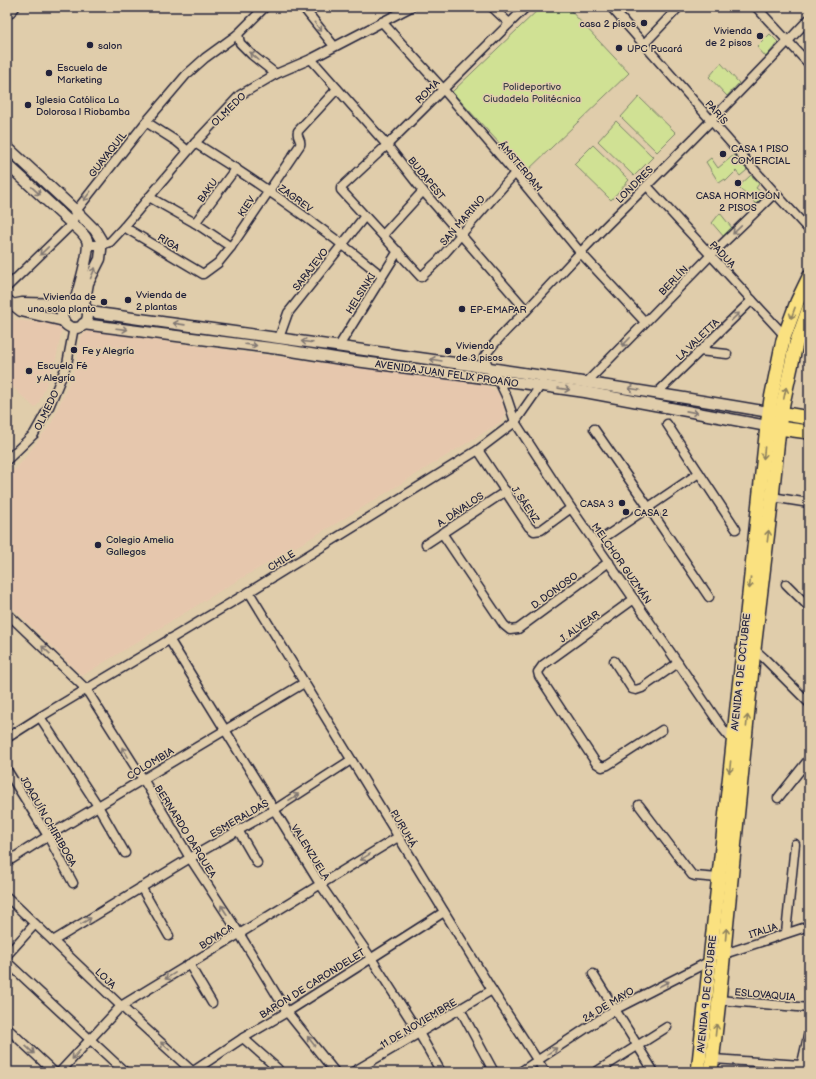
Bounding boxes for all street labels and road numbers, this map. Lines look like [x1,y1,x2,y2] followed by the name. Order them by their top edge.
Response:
[413,76,443,106] street label: ROMA
[209,90,249,129] street label: OLMEDO
[703,98,730,127] street label: PARÍS
[86,129,129,180] street label: GUAYAQUIL
[496,139,545,194] street label: ÁMSTERDAM
[405,155,447,203] street label: BUDAPEST
[614,164,656,206] street label: LONDRES
[195,176,221,205] street label: BAKU
[275,182,316,216] street label: ZAGREV
[236,193,259,219] street label: KIEV
[438,193,488,248] street label: SAN MARINO
[155,232,182,255] street label: RIGA
[707,239,738,271] street label: PADUA
[290,246,331,293] street label: SARAJEVO
[657,263,691,298] street label: BERLÍN
[344,271,378,316] street label: HELSINKI
[674,316,722,363] street label: LA VALETTA
[374,358,520,390] street label: AVENIDA JUAN FELIX PROAÑO
[32,388,62,433] street label: OLMEDO
[508,484,542,526] street label: J. SÁENZ
[435,490,486,530] street label: A. DÁVALOS
[589,521,654,606] street label: MELCHOR GUZMÁN
[266,548,298,574] street label: CHILE
[529,570,581,612] street label: D. DONOSO
[557,608,602,645] street label: J. ALVEAR
[729,612,753,731] street label: AVENIDA 9 DE OCTUBRE
[125,745,177,783] street label: COLOMBIA
[17,774,79,870] street label: JOAQUÍN CHIRIBOGA
[152,783,219,881] street label: BERNARDO DARQUEA
[208,797,271,841] street label: ESMERALDAS
[387,808,419,850] street label: PURUHÁ
[288,823,332,883] street label: VALENZUELA
[748,920,780,941] street label: ITALIA
[197,921,237,952] street label: BOYACA
[695,934,719,1053] street label: AVENIDA 9 DE OCTUBRE
[258,946,368,1021] street label: BARON DE CARONDELET
[93,966,119,992] street label: LOJA
[581,985,637,1025] street label: 24 DE MAYO
[734,986,797,1004] street label: ESLOVAQUIA
[378,996,459,1051] street label: 11 DE NOVIEMBRE

